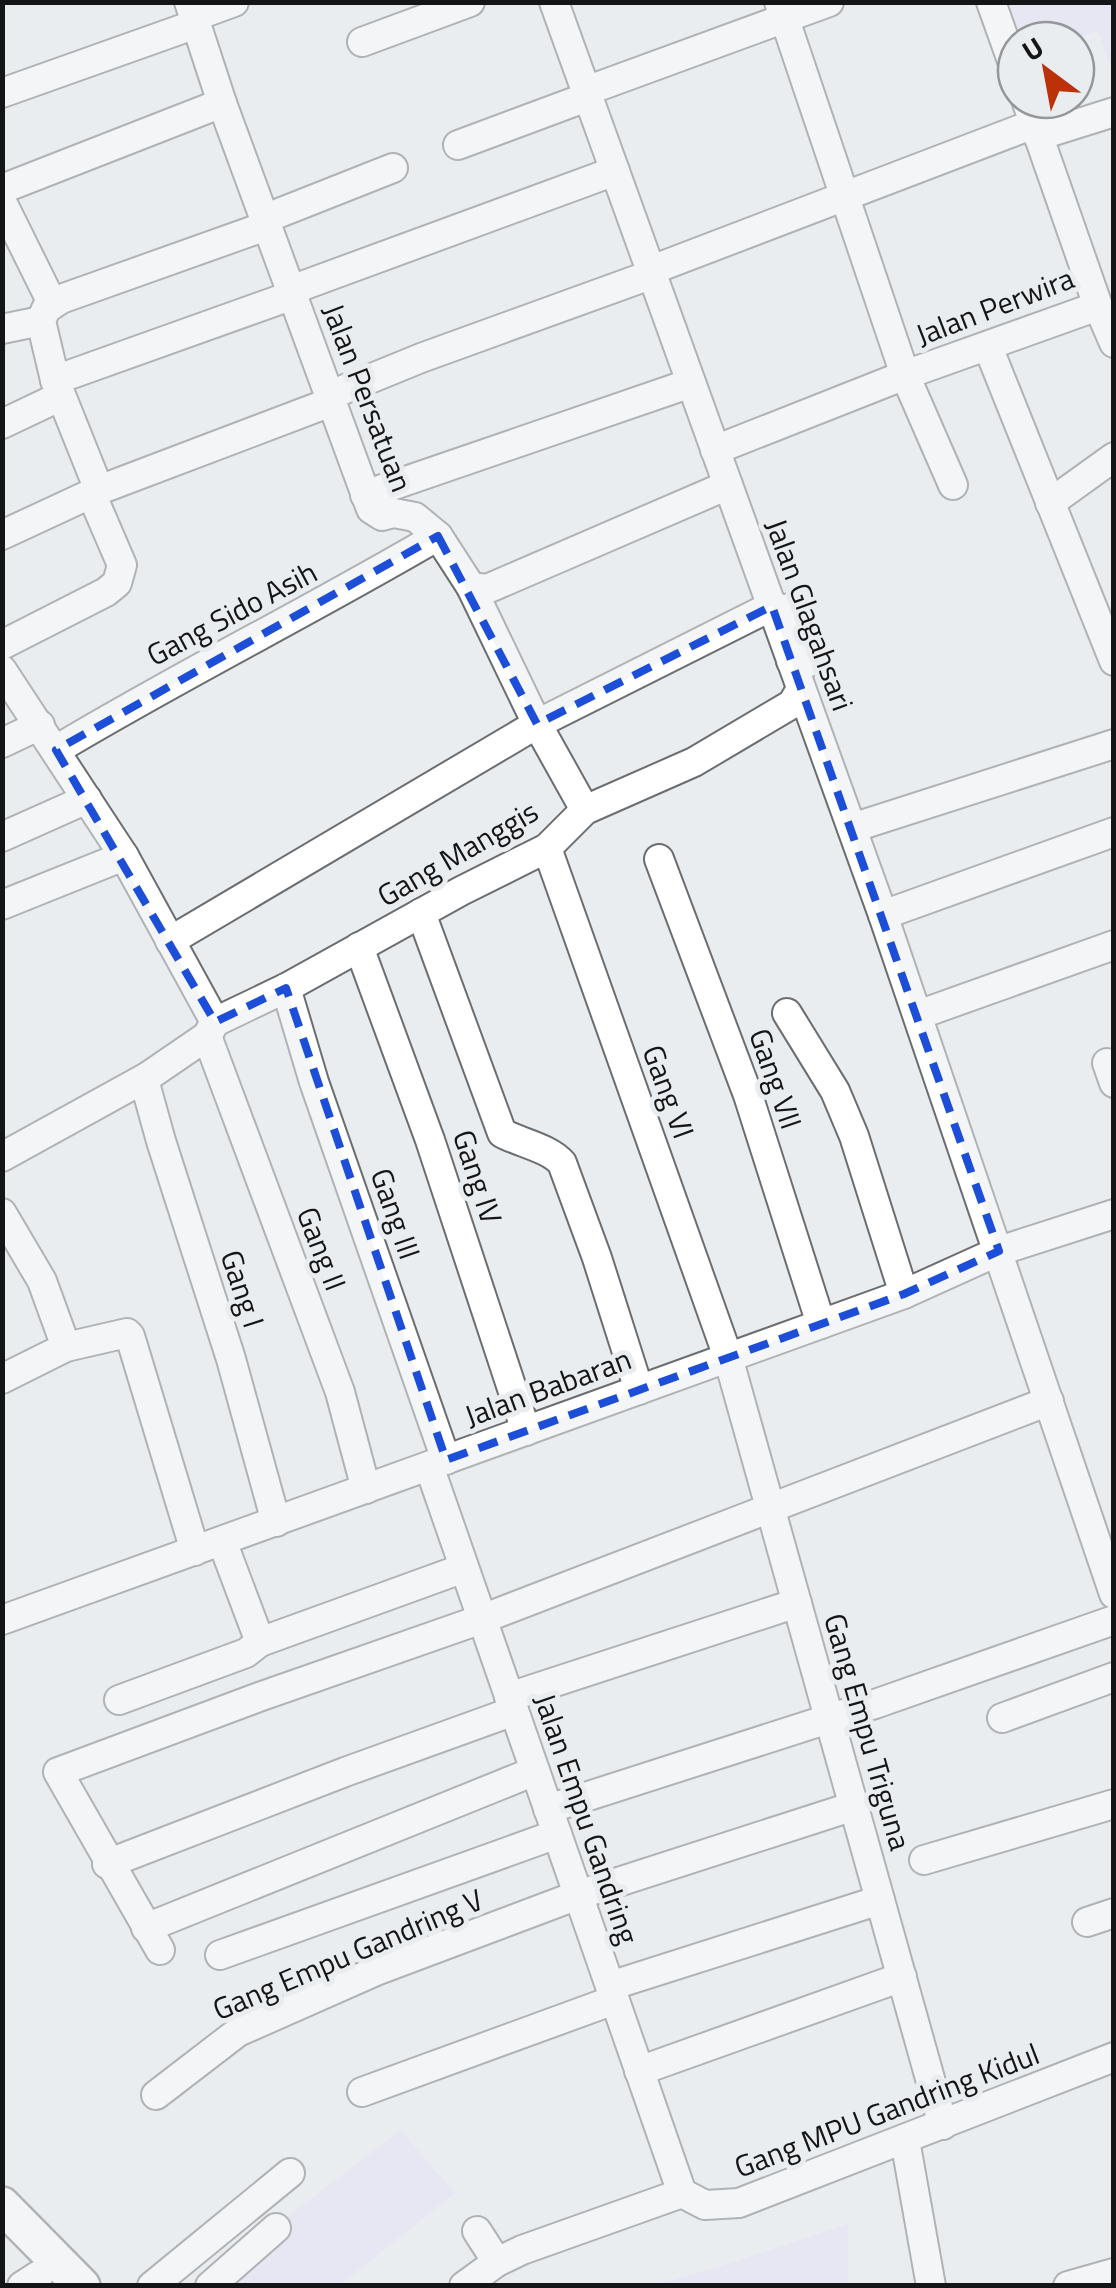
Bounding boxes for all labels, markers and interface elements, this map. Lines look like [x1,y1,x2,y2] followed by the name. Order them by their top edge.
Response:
[996,20,1096,120] north arrow
[1013,25,1052,71] text: U
[909,255,1081,357] street label: Jalan Perwira
[311,297,425,498] street label: Jalan Persatuan
[754,512,866,717] street label: Jalan Glagahsari
[138,549,325,677] street label: Gang Sido Asih
[368,788,547,918] street label: Gang Manggis
[737,1022,815,1135] street label: Gang VII
[631,1038,707,1145] street label: Gang VI
[441,1124,515,1230] street label: Gang IV
[359,1162,433,1265] street label: Gang III
[285,1200,359,1297] street label: Gang II
[209,1244,277,1333] street label: Gang I
[458,1336,637,1438] street label: Jalan Babaran
[812,1608,924,1855] street label: Gang Empu Triguna
[522,1687,651,1950] street label: Jalan Empu Gandring
[205,1876,490,2032] street label: Gang Empu Gandring V
[727,2031,1046,2190] street label: Gang MPU Gandring Kidul

